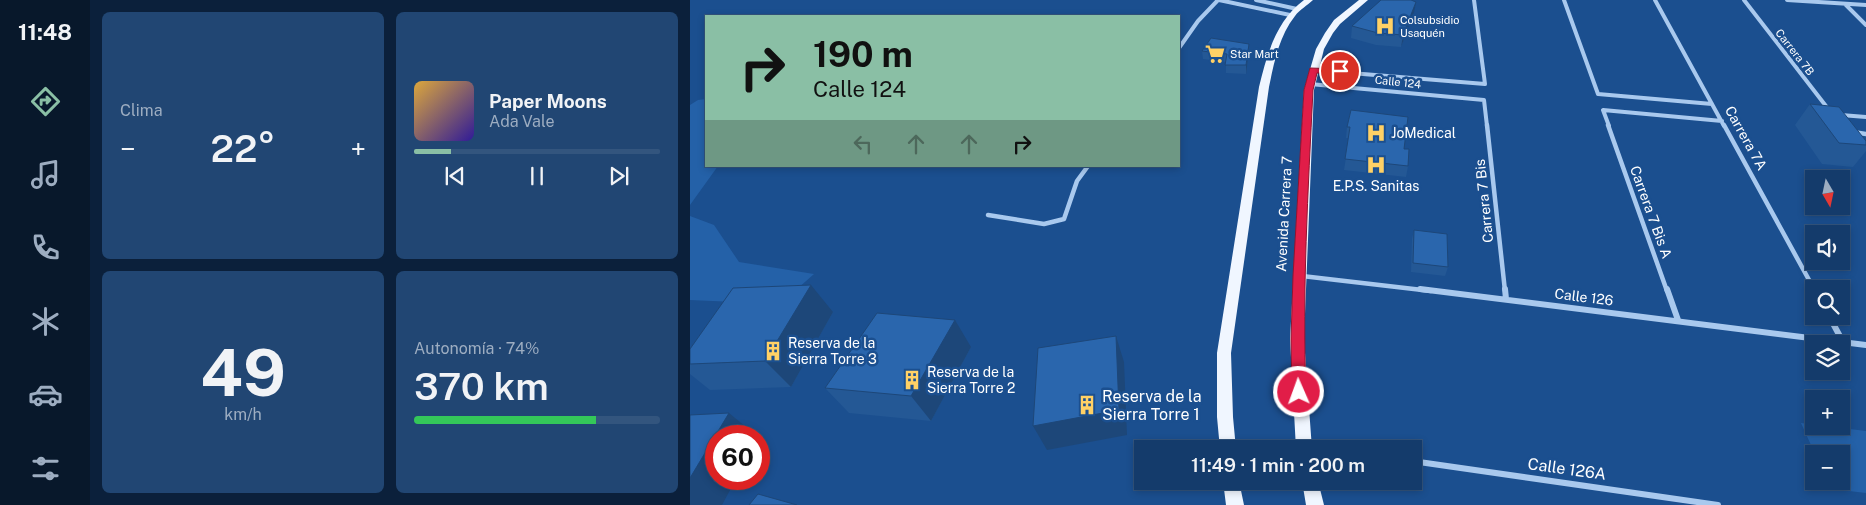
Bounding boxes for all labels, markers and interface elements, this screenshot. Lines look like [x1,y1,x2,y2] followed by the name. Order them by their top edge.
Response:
[1400,14,1459,39] place label: Colsubsidio Usaquén
[1374,15,1396,37] hospital icon: Colsubsidio Usaquén
[18,19,72,45] text: 11:48
[1773,27,1817,77] street label: Carrera 7B
[813,34,913,75] text: 190 m
[730,35,795,100] icon: right
[1204,43,1226,65] supermarket icon: Star Mart
[1230,48,1279,60] place label: Star Mart
[1319,50,1361,92] pin
[1326,57,1354,85] icon: arrive
[1374,74,1422,90] street label: Calle 124
[813,76,906,102] text: Calle 124
[28,84,63,119] icon: directions
[489,90,607,112] text: Paper Moons
[120,101,163,120] text: Clima
[1722,103,1770,173] street label: Carrera 7A
[489,112,554,131] text: Ada Vale
[1365,122,1387,144] hospital icon: JoMedical
[1391,125,1456,141] place label: JoMedical
[211,126,275,171] text: 22°
[849,130,877,158] icon: left
[902,130,930,158] icon: ahead
[955,130,983,158] icon: ahead
[1008,130,1036,158] icon: right
[120,132,136,165] text: −
[350,132,366,165] text: +
[1365,154,1387,176] hospital icon: E.P.S. Sanitas
[1273,156,1295,272] street label: Avenida Carrera 7
[28,157,63,192] icon: music
[1472,158,1496,244] street label: Carrera 7 Bis
[441,162,469,190] icon: previous
[523,162,551,190] icon: pause
[605,162,633,190] icon: next
[1627,163,1675,261] street label: Carrera 7 Bis A
[1805,170,1850,215] north arrow
[1805,170,1850,490] map controls
[1333,178,1419,194] place label: E.P.S. Sanitas
[1805,225,1850,270] button: sound
[28,230,63,265] icon: phone
[1805,280,1850,325] button: search
[1554,285,1615,309] street label: Calle 126
[28,304,63,339] icon: climate
[200,334,286,411] text: 49
[788,335,877,367] place label: Reserva de la Sierra Torre 3
[1805,335,1850,380] button: layers
[414,339,539,358] text: Autonomía · 74%
[762,340,784,362] building icon: Reserva de la Sierra Torre 3
[414,364,549,409] text: 370 km
[927,364,1015,396] place label: Reserva de la Sierra Torre 2
[1272,365,1324,417] position arrow
[901,369,923,391] building icon: Reserva de la Sierra Torre 2
[28,377,63,412] icon: car
[1102,387,1202,424] place label: Reserva de la Sierra Torre 1
[1805,390,1850,435] button: +
[1076,394,1098,416] building icon: Reserva de la Sierra Torre 1
[224,405,262,424] text: km/h
[705,425,770,490] speed limit sign: 60
[1805,445,1850,490] button: −
[28,451,63,486] icon: filters
[1191,454,1365,476] text: 11:49 · 1 min · 200 m
[1527,454,1607,484] street label: Calle 126A

